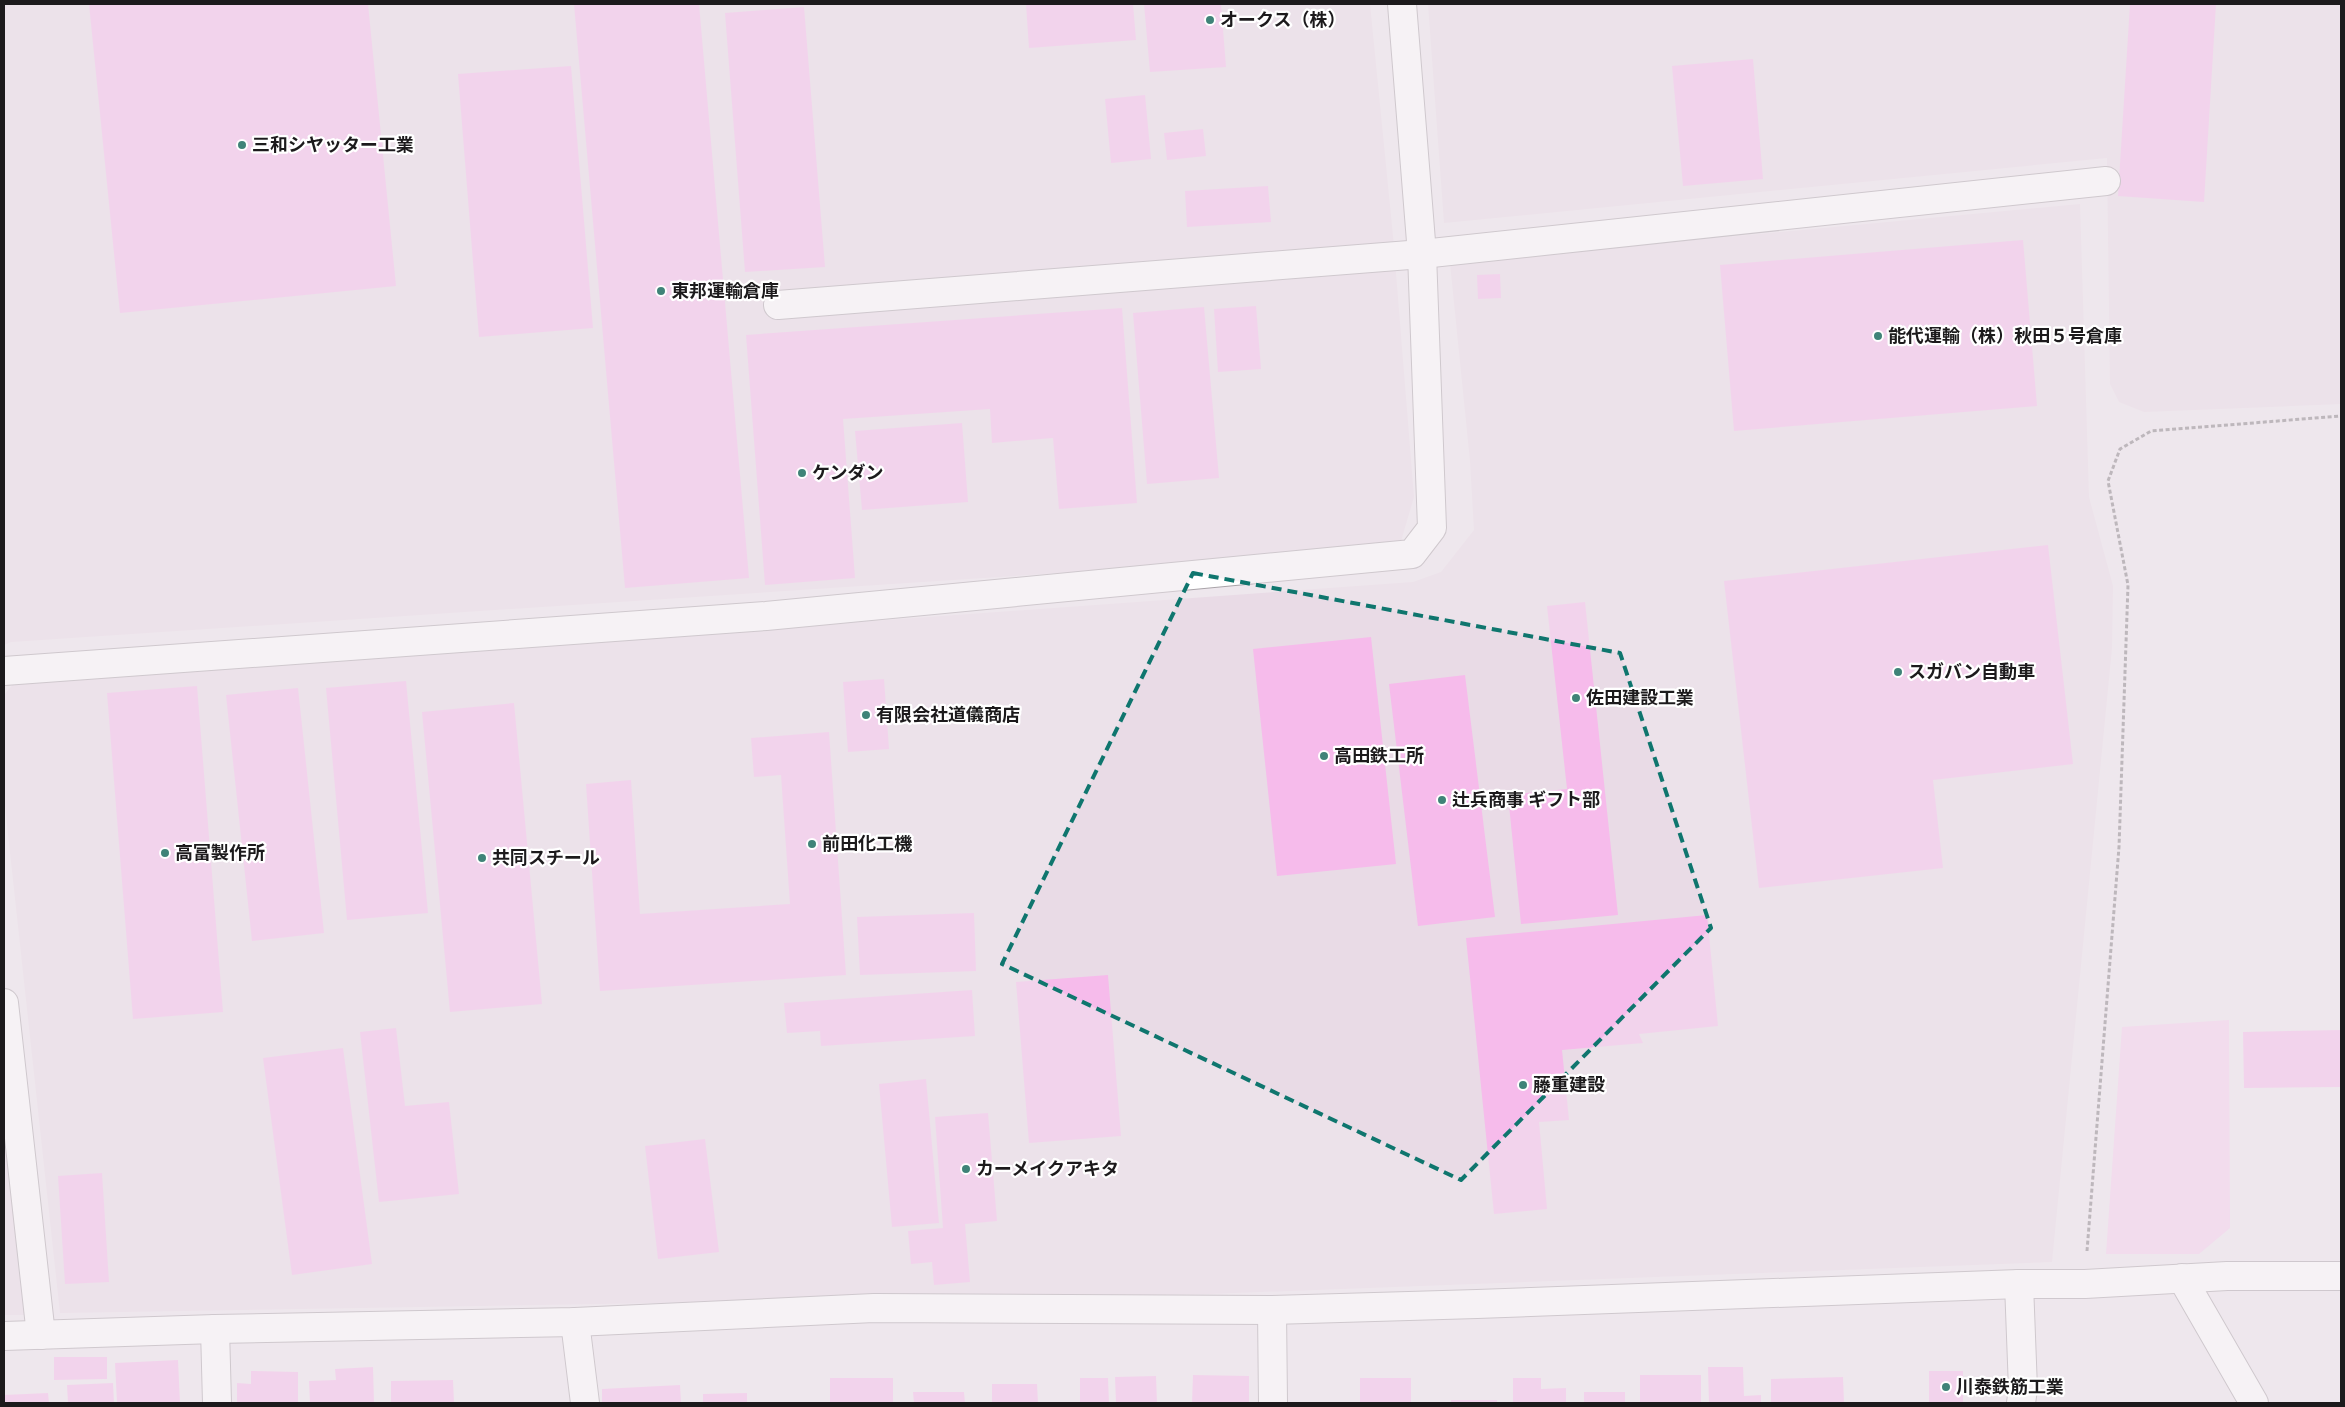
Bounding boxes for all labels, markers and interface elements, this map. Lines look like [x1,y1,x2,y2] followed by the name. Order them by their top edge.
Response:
[1220,9,1345,31] place label: オークス（株）
[1204,14,1216,26] marker: オークス（株）
[252,134,414,156] place label: 三和シヤッター工業
[236,139,248,151] marker: 三和シヤッター工業
[671,280,779,302] place label: 東邦運輸倉庫
[655,285,667,297] marker: 東邦運輸倉庫
[1888,325,2122,347] place label: 能代運輸（株）秋田５号倉庫
[1872,330,1884,342] marker: 能代運輸（株）秋田５号倉庫
[812,462,883,484] place label: ケンダン
[796,467,808,479] marker: ケンダン
[1908,661,2035,683] place label: スガバン自動車
[1892,666,1904,678] marker: スガバン自動車
[1586,687,1694,709] place label: 佐田建設工業
[1570,692,1582,704] marker: 佐田建設工業
[876,704,1020,726] place label: 有限会社道儀商店
[860,709,872,721] marker: 有限会社道儀商店
[1334,745,1424,767] place label: 高田鉄工所
[1318,750,1330,762] marker: 高田鉄工所
[1452,789,1600,811] place label: 辻兵商事 ギフト部
[1436,794,1448,806] marker: 辻兵商事 ギフト部
[822,833,913,855] place label: 前田化工機
[806,838,818,850] marker: 前田化工機
[175,842,265,864] place label: 高富製作所
[159,847,171,859] marker: 高富製作所
[492,847,600,869] place label: 共同スチール
[476,852,488,864] marker: 共同スチール
[1533,1074,1605,1096] place label: 藤重建設
[1517,1079,1529,1091] marker: 藤重建設
[976,1158,1119,1180] place label: カーメイクアキタ
[960,1163,972,1175] marker: カーメイクアキタ
[1956,1376,2064,1398] place label: 川泰鉄筋工業
[1940,1381,1952,1393] marker: 川泰鉄筋工業

